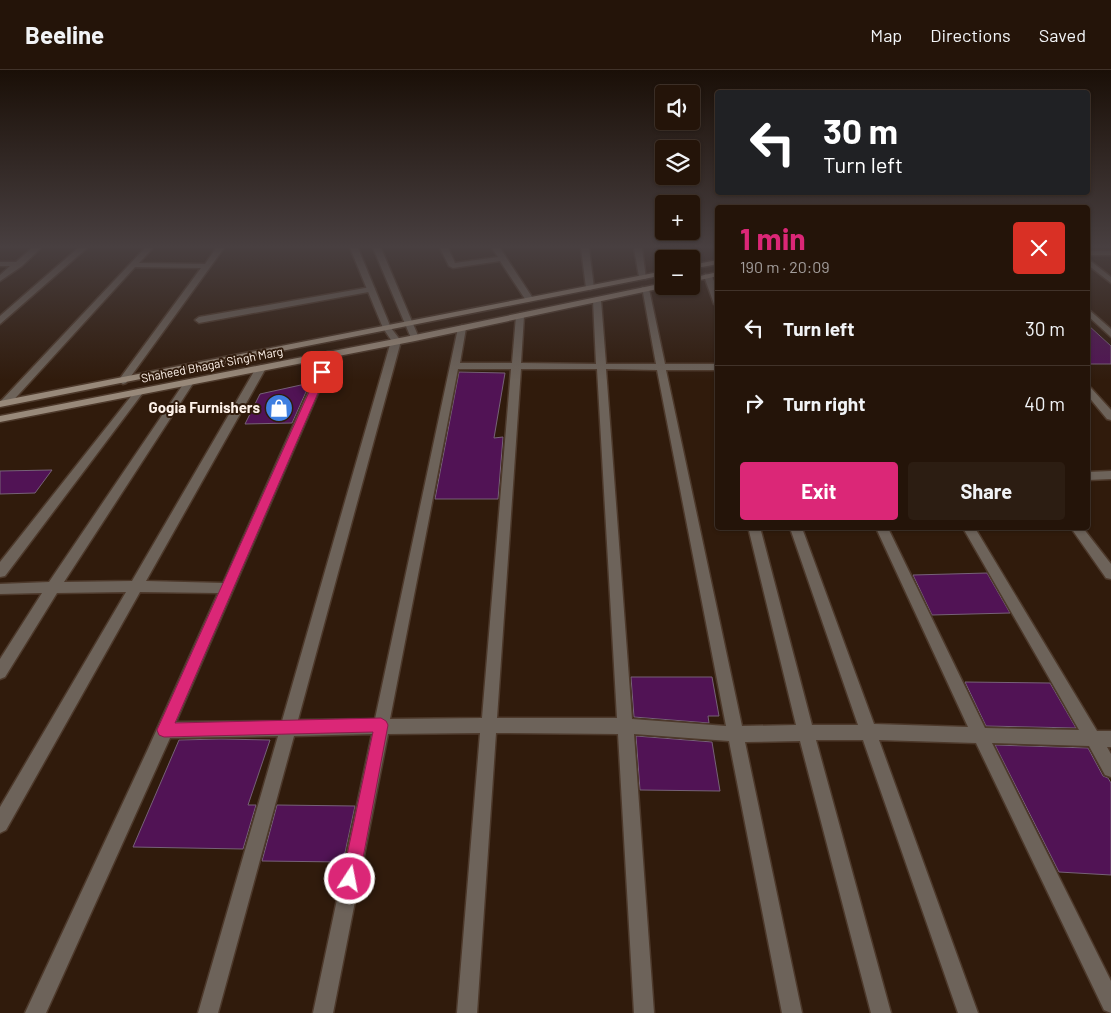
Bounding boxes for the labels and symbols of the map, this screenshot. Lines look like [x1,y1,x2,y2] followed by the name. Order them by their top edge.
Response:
[140,343,284,385] street label: Shaheed Bhagat Singh Marg
[301,351,343,393] pin
[264,393,294,423] shop icon: Gogia Furnishers
[149,398,260,416] place label: Gogia Furnishers
[323,852,375,904] position arrow

